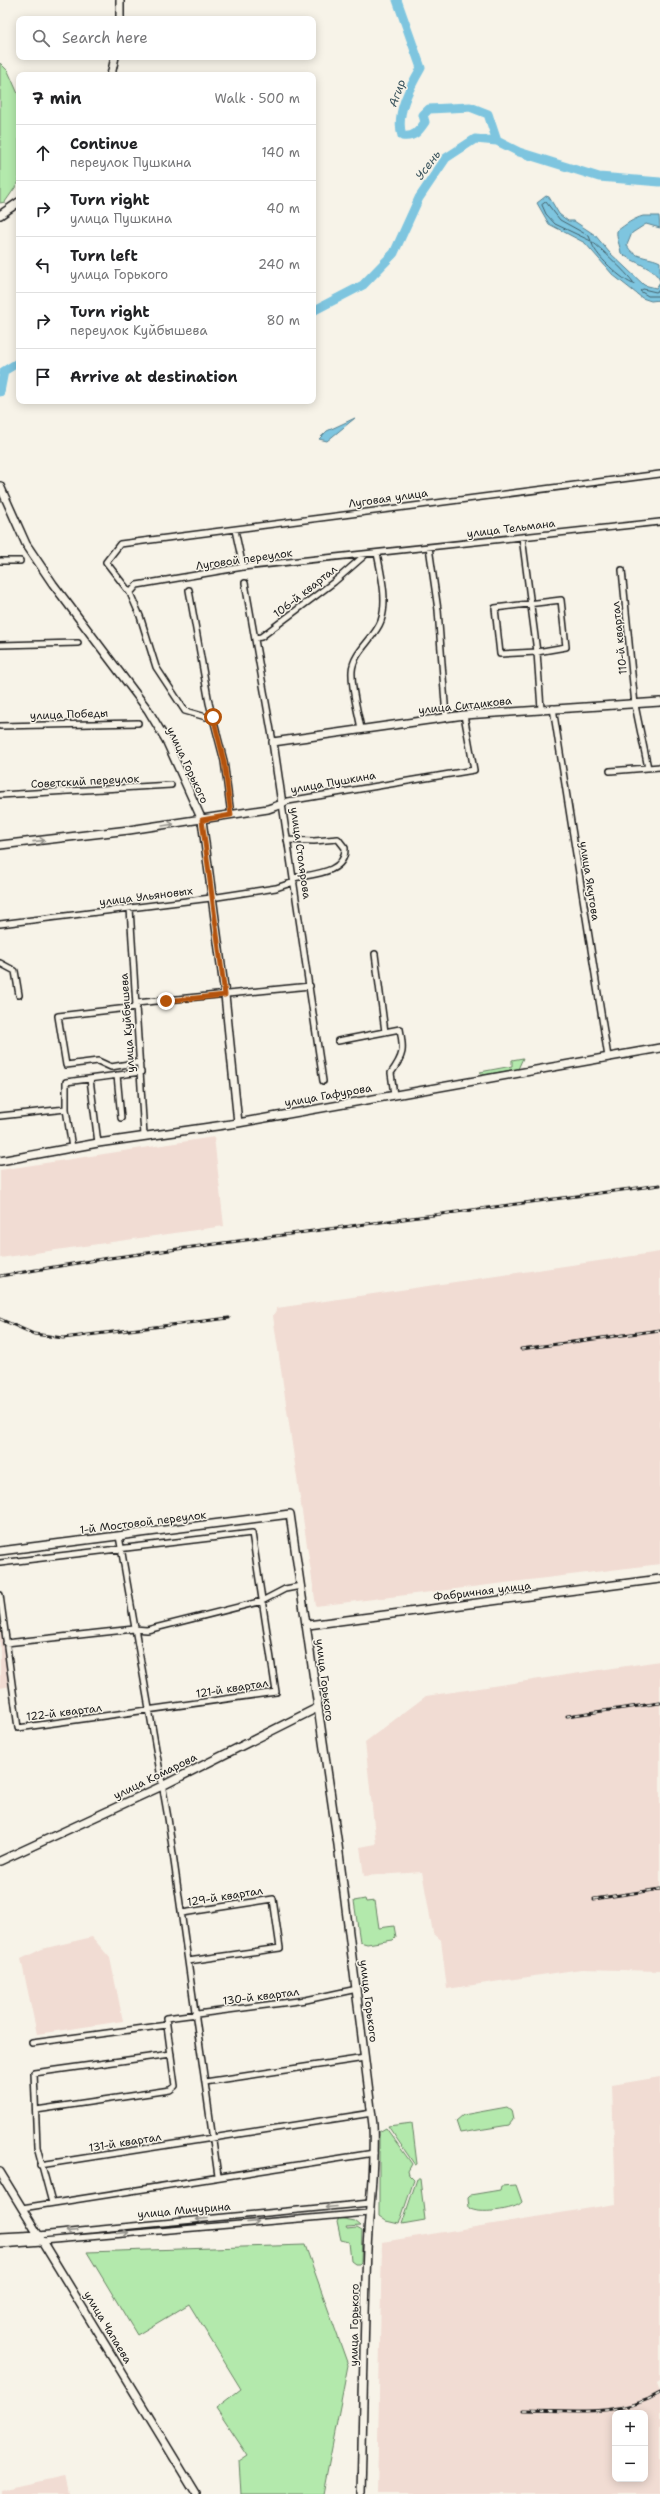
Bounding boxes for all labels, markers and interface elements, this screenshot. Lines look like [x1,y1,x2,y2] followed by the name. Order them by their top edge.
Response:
[16,16,316,60] search box
[30,27,52,49] icon: search
[62,28,148,48] text: Search here
[385,77,409,109] water label: Агир
[32,87,82,109] text: 7 min
[214,90,300,107] text: Walk · 500 m
[70,134,138,154] text: Continue
[32,142,54,164] icon: ahead
[261,144,300,161] text: 140 m
[412,147,444,183] water label: Усень
[70,154,191,171] text: переулок Пушкина
[70,190,150,210] text: Turn right
[32,198,54,220] icon: right
[266,200,300,217] text: 40 m
[70,210,172,227] text: улица Пушкина
[70,246,138,266] text: Turn left
[32,254,54,276] icon: left
[258,256,300,273] text: 240 m
[70,266,168,283] text: улица Горького
[70,302,150,322] text: Turn right
[32,310,54,332] icon: right
[266,312,300,329] text: 80 m
[70,322,208,339] text: переулок Куйбышева
[32,366,54,388] icon: arrive
[70,367,238,387] text: Arrive at destination
[347,485,429,511] street label: Луговая улица
[466,516,556,541] street label: улица Тельмана
[195,545,294,574] street label: Луговой переулок
[270,562,340,621] street label: 106-й квартал
[608,600,631,675] street label: 110-й квартал
[418,693,513,718] street label: улица Ситдикова
[30,706,108,723] street label: улица Победы
[204,708,222,726] route start
[163,724,212,806] street label: улица Горького
[289,768,377,797] street label: улица Пушкина
[30,771,140,792] street label: Советский переулок
[287,806,314,900] street label: улица Столярова
[161,821,174,829] one-way arrow
[32,837,45,844] one-way arrow
[576,840,603,922] street label: улица Якутова
[99,883,194,910] street label: улица Ульяновых
[117,972,138,1073] street label: улица Куйбышева
[157,992,175,1010] route end
[283,1080,373,1111] street label: улица Гафурова
[79,1507,207,1538] street label: 1-й Мостовой переулок
[432,1578,532,1605] street label: Фабричная улица
[312,1638,337,1722] street label: улица Горького
[195,1675,269,1702] street label: 121-й квартал
[25,1700,103,1725] street label: 122-й квартал
[111,1750,200,1803] street label: улица Комарова
[186,1883,264,1910] street label: 129-й квартал
[356,1959,381,2043] street label: улица Горького
[222,1984,300,2009] street label: 130-й квартал
[88,2129,162,2156] street label: 131-й квартал
[137,2199,231,2222] street label: улица Мичурина
[325,2203,338,2210] one-way arrow
[196,2215,209,2223] one-way arrow
[246,2218,259,2225] one-way arrow
[66,2228,79,2235] one-way arrow
[116,2230,129,2237] one-way arrow
[346,2283,363,2367] street label: улица Горького
[80,2288,135,2366] street label: улица Чапаева
[612,2410,648,2482] map controls
[612,2410,648,2446] button: +
[612,2446,648,2482] button: −

